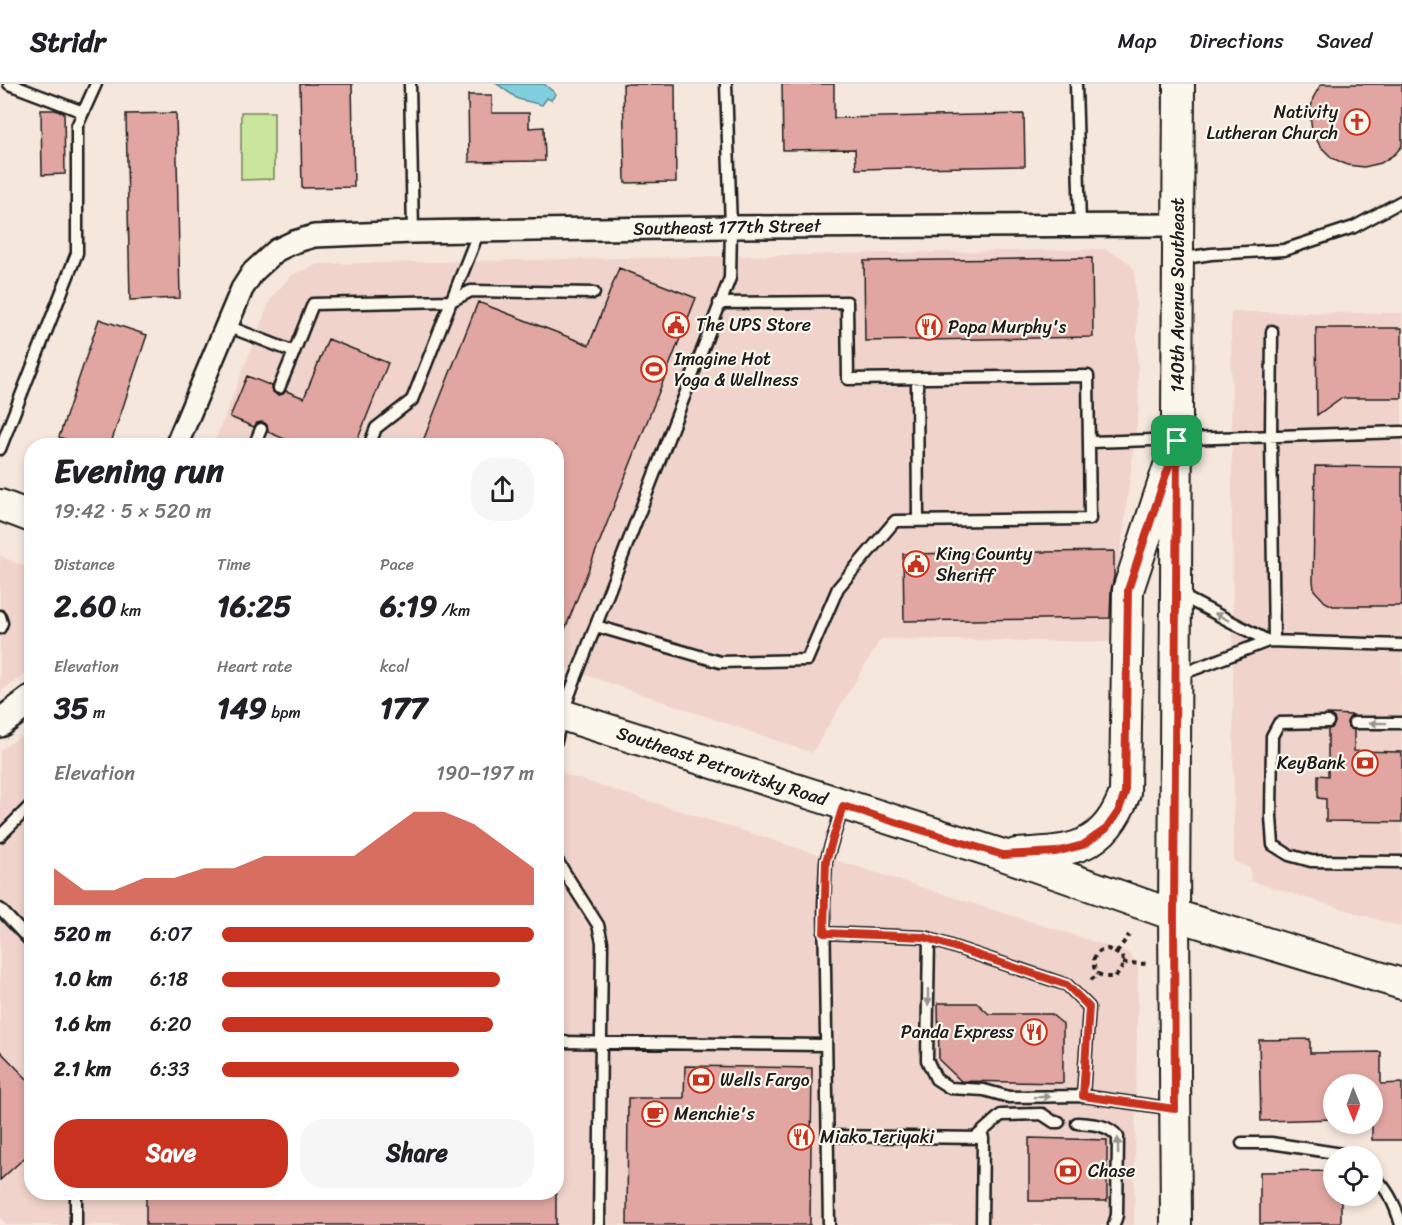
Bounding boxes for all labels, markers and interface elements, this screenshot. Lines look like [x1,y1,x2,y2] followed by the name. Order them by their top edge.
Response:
[30,17,105,66] text: Stridr
[1118,22,1156,60] text: Map
[1189,22,1284,60] text: Directions
[1317,22,1372,60] text: Saved
[1207,96,1339,149] place label: Nativity Lutheran Church
[1342,107,1372,137] church icon: Nativity Lutheran Church
[1162,197,1194,392] street label: 140th Avenue Southeast
[633,209,822,245] street label: Southeast 177th Street
[696,309,811,341] place label: The UPS Store
[661,310,691,340] public building icon: The UPS Store
[948,311,1067,343] place label: Papa Murphy's
[914,312,944,342] restaurant icon: Papa Murphy's
[673,343,799,396] place label: Imagine Hot Yoga & Wellness
[639,354,669,384] sports icon: Imagine Hot Yoga & Wellness
[1151,415,1202,466] pin
[1160,424,1193,457] icon: arrive
[54,442,224,500] text: Evening run
[471,458,534,521] button: share
[54,494,211,529] text: 19:42 · 5 × 520 m
[936,538,1033,591] place label: King County Sheriff
[901,549,931,579] public building icon: King County Sheriff
[54,550,115,579] text: Distance
[217,550,251,579] text: Time
[380,550,414,579] text: Pace
[54,579,116,633] text: 2.60
[217,579,292,633] text: 16:25
[380,579,437,633] text: 6:19
[116,596,141,625] text: km
[437,596,470,625] text: /km
[1213,612,1230,622] one-way arrow
[54,652,119,681] text: Elevation
[217,652,292,681] text: Heart rate
[380,652,409,681] text: kcal
[54,681,89,735] text: 35
[217,681,267,735] text: 149
[380,681,427,735] text: 177
[89,698,105,727] text: m
[267,698,301,727] text: bpm
[612,717,833,816] street label: Southeast Petrovitsky Road
[1369,718,1388,728] one-way arrow
[1277,747,1346,779] place label: KeyBank
[1350,748,1380,778] bank icon: KeyBank
[54,756,135,791] text: Elevation
[436,756,534,791] text: 190–197 m
[54,917,111,952] text: 520 m
[150,917,191,952] text: 6:07
[54,962,112,997] text: 1.0 km
[150,962,188,997] text: 6:18
[923,987,933,1006] one-way arrow
[54,1007,111,1042] text: 1.6 km
[150,1007,192,1042] text: 6:20
[901,1016,1015,1048] place label: Panda Express
[1019,1017,1049,1047] restaurant icon: Panda Express
[54,1052,111,1087] text: 2.1 km
[150,1052,189,1087] text: 6:33
[720,1064,810,1096] place label: Wells Fargo
[686,1065,716,1095] bank icon: Wells Fargo
[1323,1074,1383,1134] north arrow
[1323,1074,1383,1206] map controls
[1033,1092,1052,1102] one-way arrow
[674,1098,755,1130] place label: Menchie's
[640,1099,670,1129] cafe icon: Menchie's
[54,1119,288,1188] button: Save
[300,1119,534,1188] button: Share
[820,1121,935,1153] place label: Miako Teriyaki
[786,1122,816,1152] restaurant icon: Miako Teriyaki
[1113,1137,1122,1156] one-way arrow
[1323,1146,1383,1206] button: locate
[1088,1155,1135,1187] place label: Chase
[1053,1156,1083,1186] bank icon: Chase

